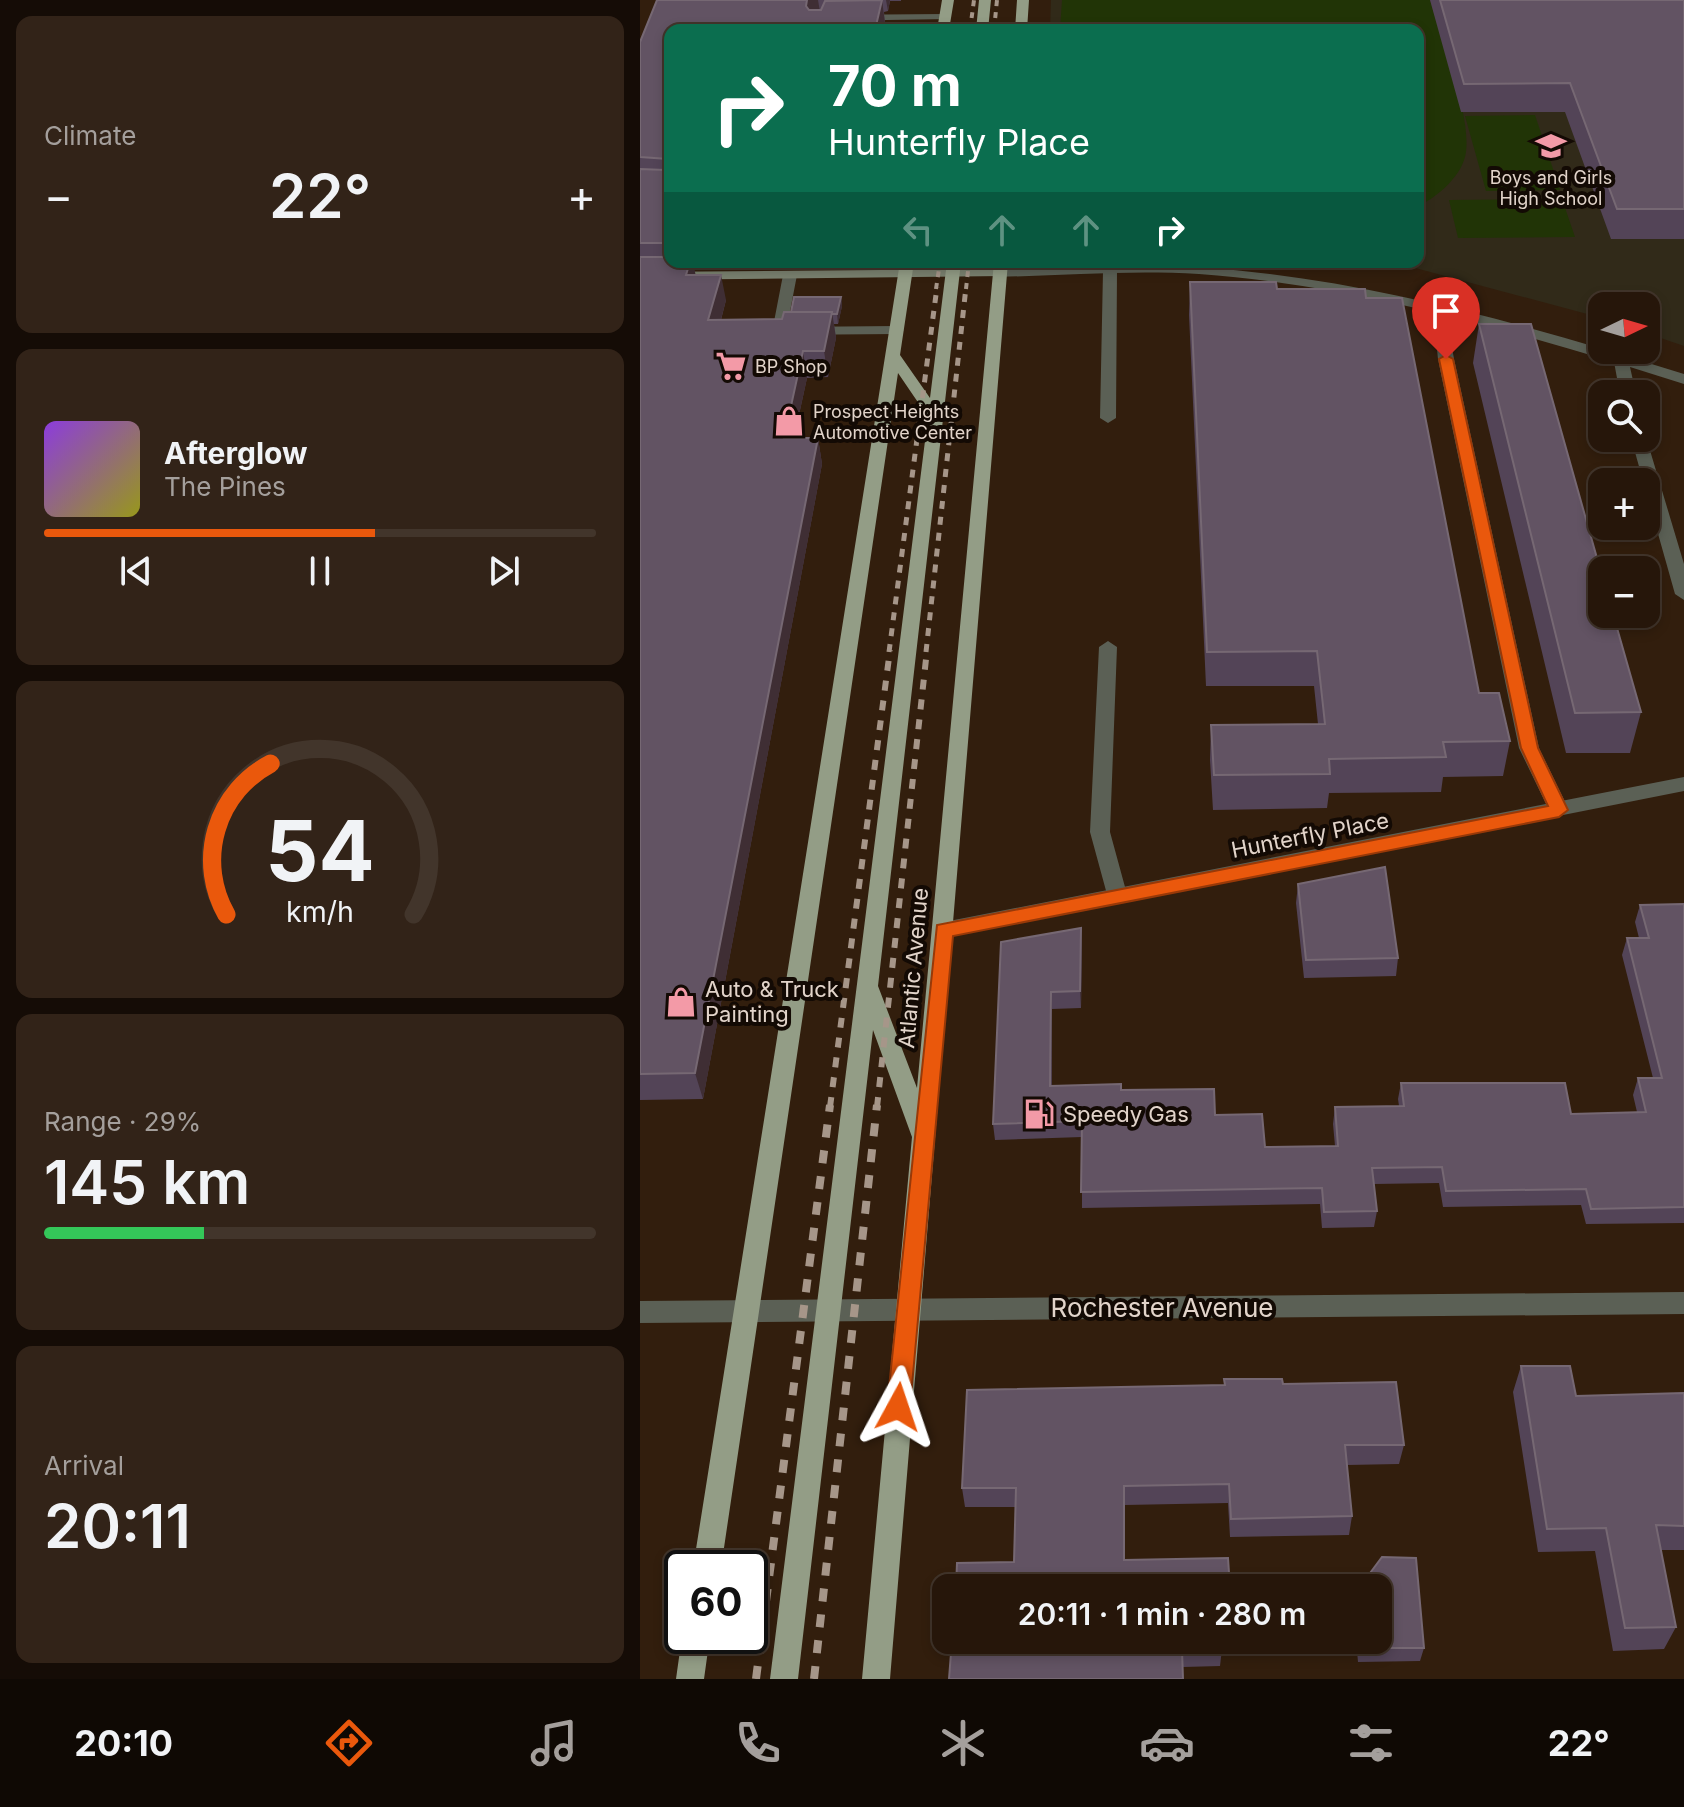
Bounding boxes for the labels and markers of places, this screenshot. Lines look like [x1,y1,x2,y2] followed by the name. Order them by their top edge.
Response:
[1534,129,1568,163] school or university icon: Boys and Girls High School
[1490,167,1612,209] place label: Boys and Girls High School
[1412,277,1480,359] pin
[714,349,748,383] supermarket icon: BP Shop
[755,356,827,377] place label: BP Shop
[813,401,972,443] place label: Prospect Heights Automotive Center
[772,404,806,438] shop icon: Prospect Heights Automotive Center
[705,976,839,1027] place label: Auto & Truck Painting
[664,985,698,1019] shop icon: Auto & Truck Painting
[1022,1097,1056,1131] fuel station icon: Speedy Gas
[1063,1101,1189,1127] place label: Speedy Gas

